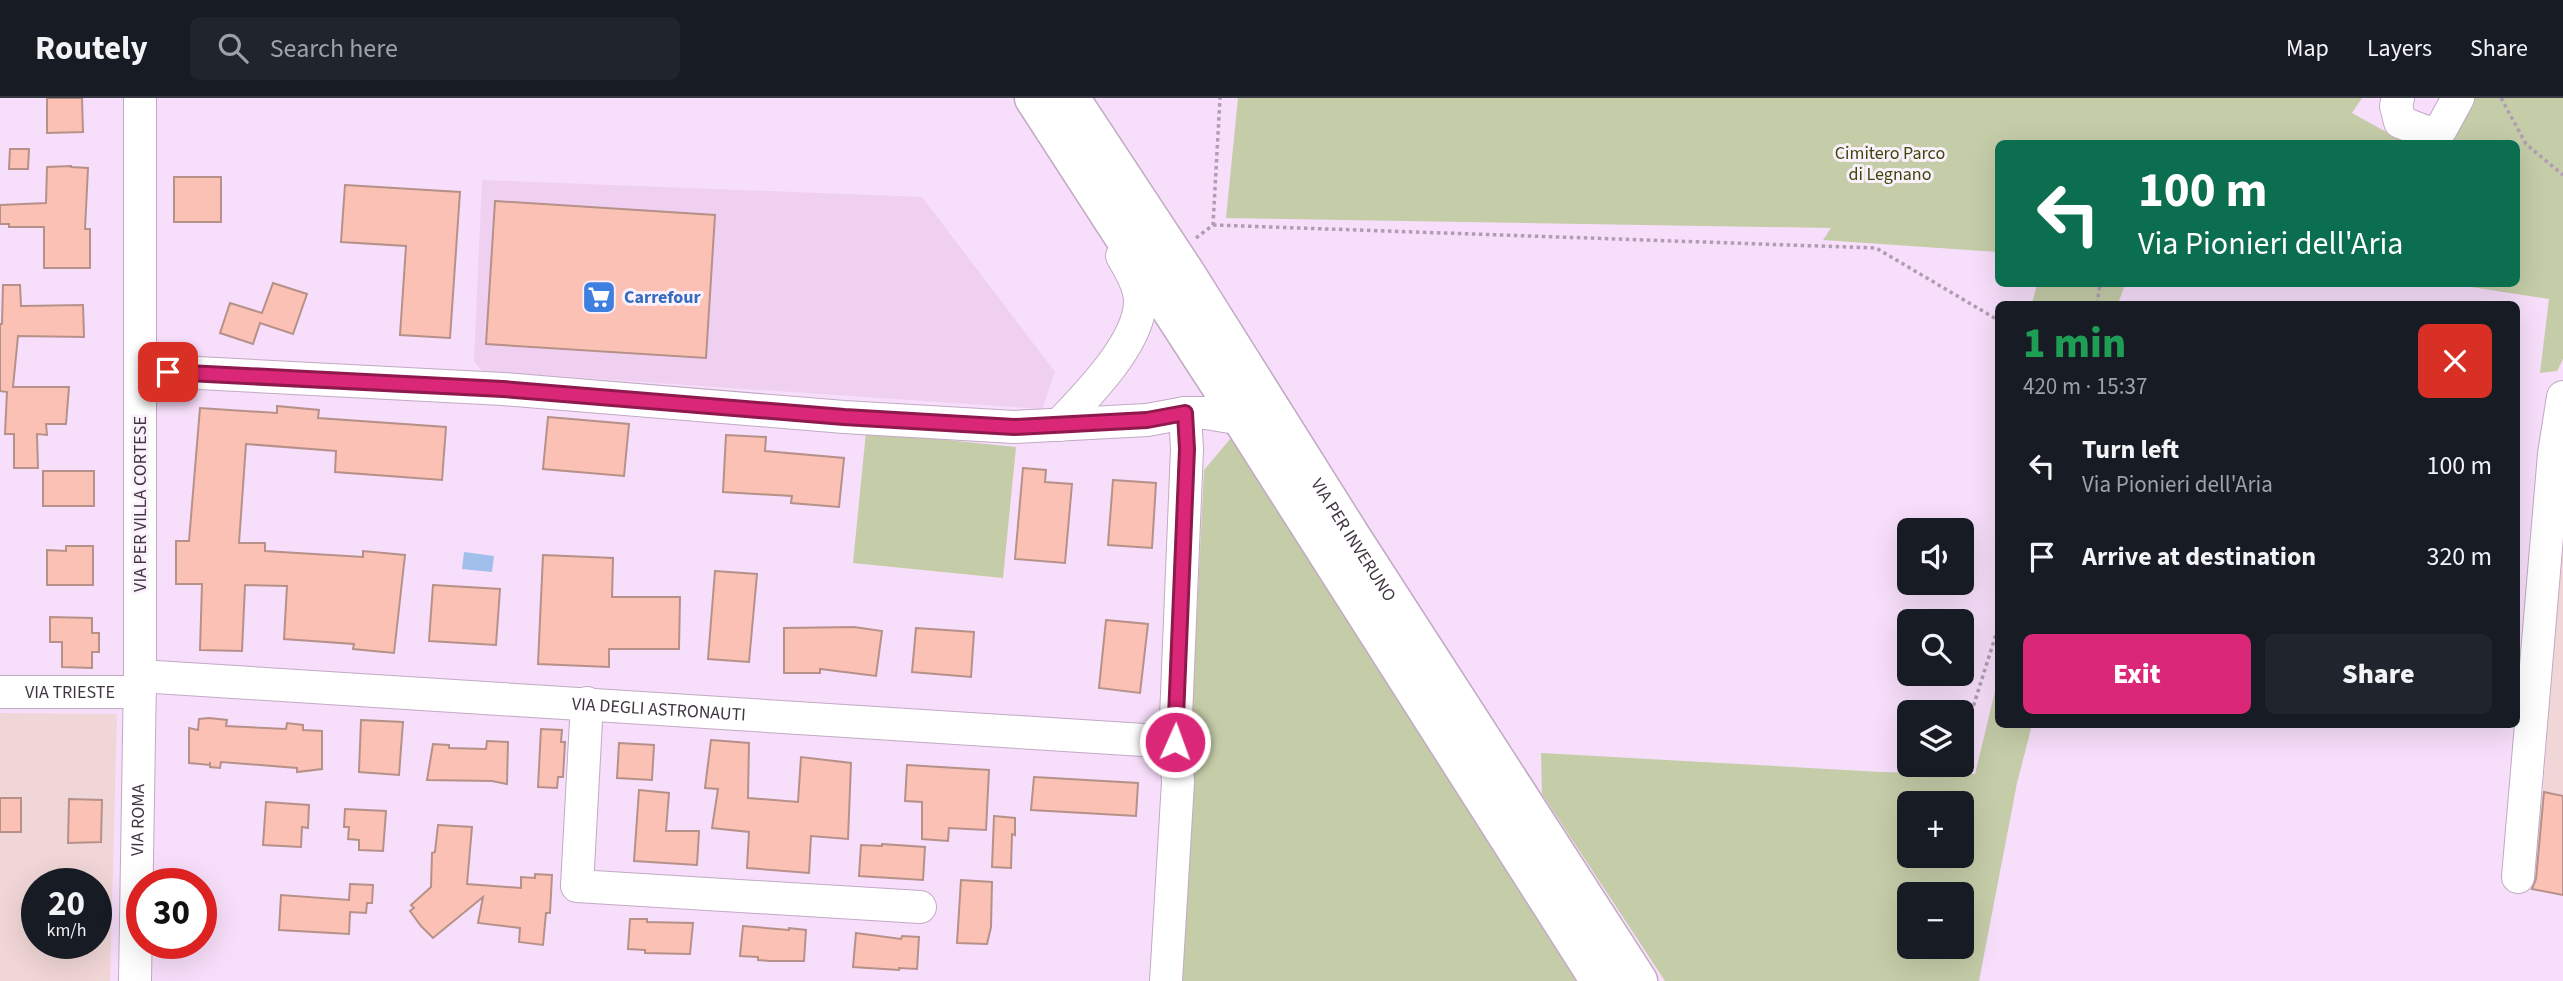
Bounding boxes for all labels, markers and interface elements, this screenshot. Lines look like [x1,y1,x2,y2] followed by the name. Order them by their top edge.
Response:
[190,17,680,80] search box
[35,25,148,72] text: Routely
[214,29,252,67] icon: search
[270,30,398,67] text: Search here
[2286,31,2329,66] text: Map
[2367,31,2432,66] text: Layers
[2470,31,2528,66] text: Share
[1835,141,1945,187] park label: Cimitero Parco di Legnano
[2138,156,2267,226] text: 100 m
[2023,168,2114,259] icon: left
[2138,221,2403,267] text: Via Pionieri dell'Aria
[580,278,618,316] supermarket icon: Carrefour
[624,285,702,310] place label: Carrefour
[2023,314,2126,374] text: 1 min
[2418,324,2492,398] button: close
[138,342,198,402] pin
[149,353,187,391] icon: arrive
[2023,370,2147,403] text: 420 m · 15:37
[128,416,153,592] street label: VIA PER VILLA CORTESE
[2082,431,2179,468] text: Turn left
[2023,447,2061,485] icon: left
[2426,447,2492,484] text: 100 m
[2082,468,2273,501] text: Via Pionieri dell'Aria
[1305,473,1402,606] street label: VIA PER INVERUNO
[1897,518,1974,959] map controls
[1897,518,1974,595] button: sound
[2023,538,2061,576] icon: arrive
[2082,538,2316,575] text: Arrive at destination
[2426,538,2492,575] text: 320 m
[1897,609,1974,686] button: search
[2023,634,2251,714] button: Exit
[2265,634,2492,714] button: Share
[25,680,115,705] street label: VIA TRIESTE
[571,691,747,727] street label: VIA DEGLI ASTRONAUTI
[1897,700,1974,777] button: layers
[1138,705,1212,779] position arrow
[125,783,151,856] street label: VIA ROMA
[1897,791,1974,868] button: +
[126,868,217,959] speed limit sign: 30
[48,879,85,929] text: 20
[1897,882,1974,959] button: −
[47,918,86,943] text: km/h

